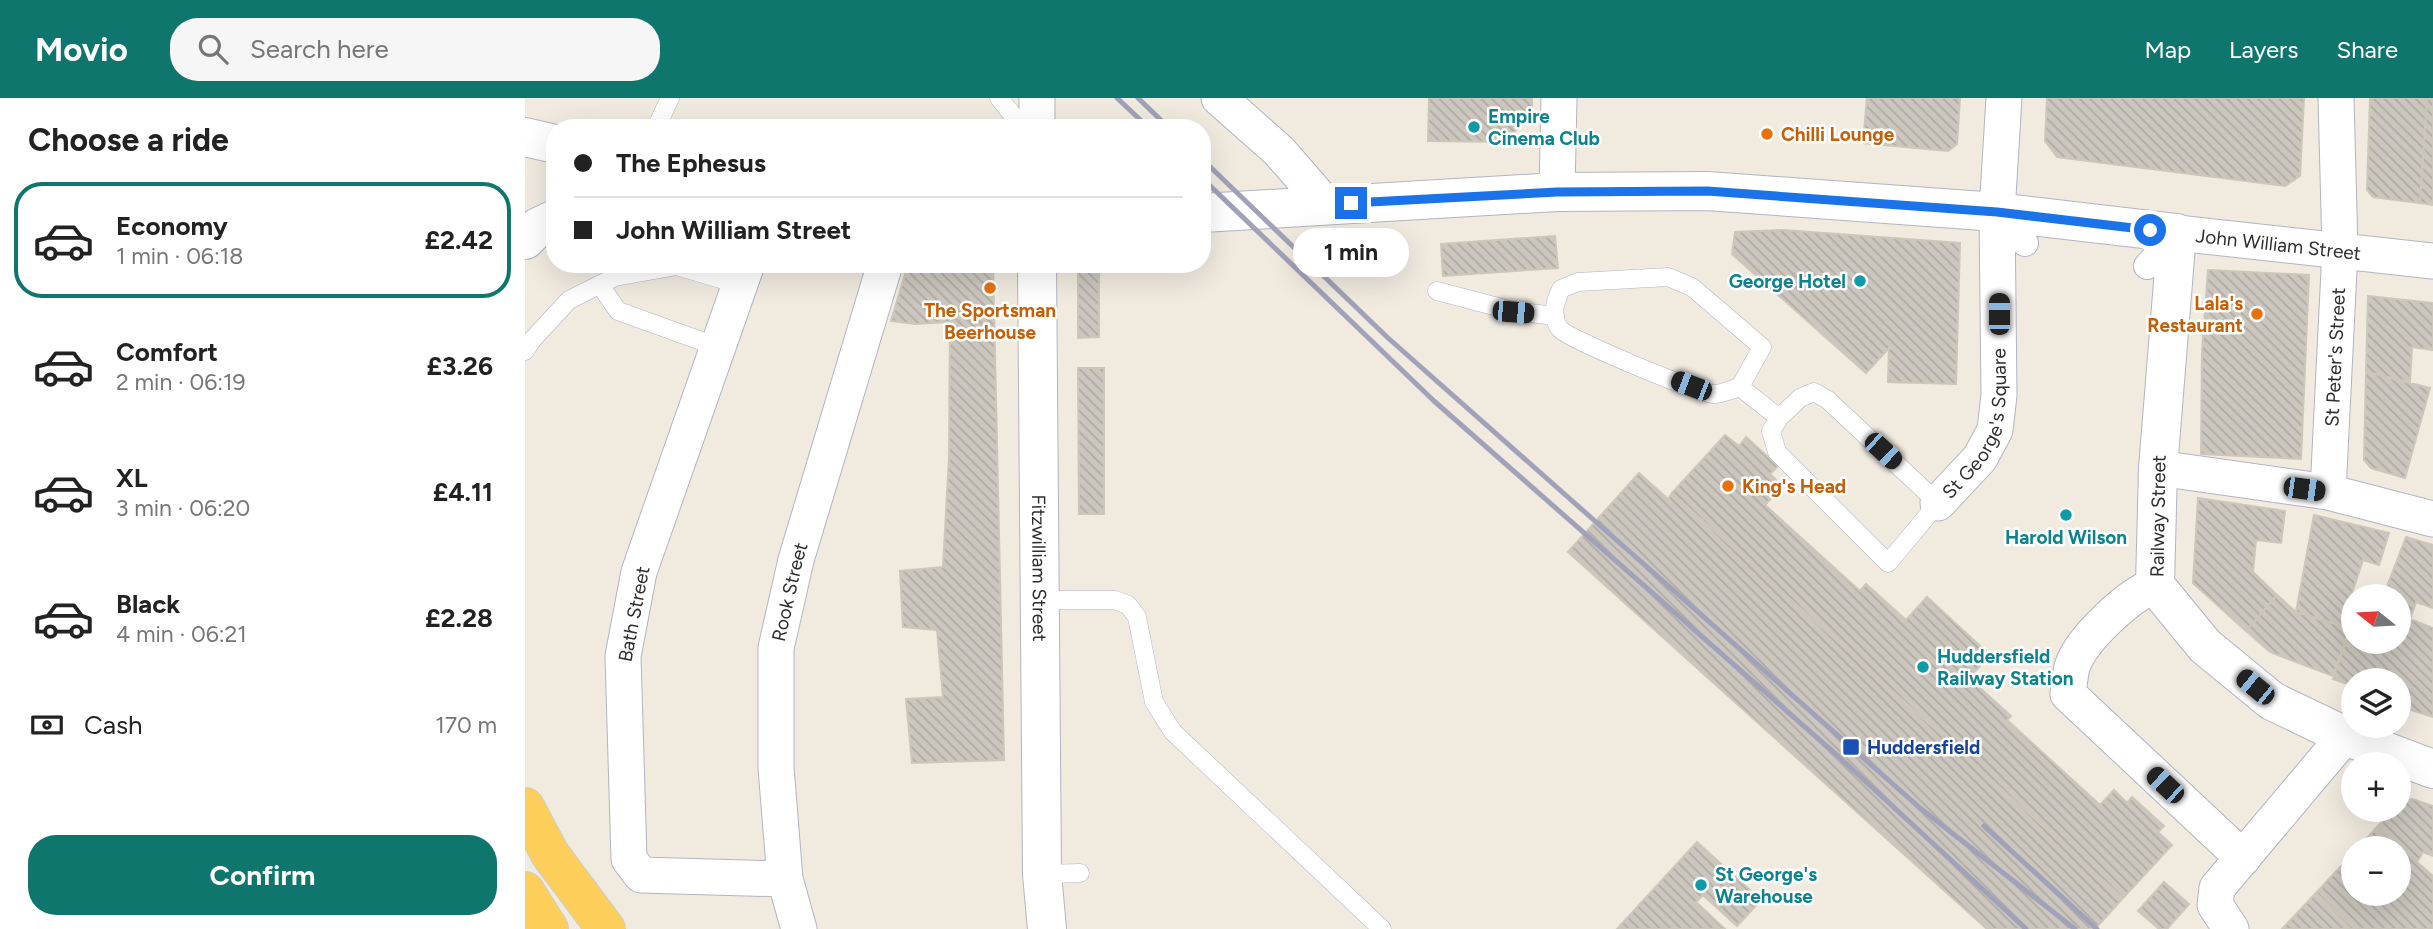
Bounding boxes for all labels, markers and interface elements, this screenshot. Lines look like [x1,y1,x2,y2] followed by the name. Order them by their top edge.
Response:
[170,18,660,81] search box
[35,30,128,69] text: Movio
[194,30,232,68] icon: search
[250,33,389,65] text: Search here
[2144,35,2191,64] text: Map
[2229,35,2298,64] text: Layers
[2336,35,2398,64] text: Share
[1488,105,1600,150] place label: Empire Cinema Club
[1466,119,1482,135] marker: Empire Cinema Club
[28,121,229,159] text: Choose a ride
[1781,123,1895,146] place label: Chilli Lounge
[1759,126,1775,142] marker: Chilli Lounge
[616,147,766,179] text: The Ephesus
[1335,187,1367,219] route end
[32,209,95,272] icon: car
[116,210,228,242] text: Economy
[616,214,851,246] text: John William Street
[2134,214,2166,246] route start
[425,224,493,256] text: £2.42
[2195,224,2362,265] street label: John William Street
[1293,228,1409,276] callout: 1 min
[1324,238,1378,266] text: 1 min
[116,242,243,270] text: 1 min · 06:18
[1729,270,1846,293] place label: George Hotel
[1852,273,1868,289] marker: George Hotel
[982,280,998,296] marker: The Sportsman Beerhouse
[2320,287,2350,427] street label: St Peter's Street
[2147,292,2243,337] place label: Lala's Restaurant
[1989,293,2010,335] car
[924,299,1056,344] place label: The Sportsman Beerhouse
[1492,300,1535,324] car
[2249,306,2265,322] marker: Lala's Restaurant
[32,335,95,398] icon: car
[116,336,218,368] text: Comfort
[1937,348,2011,503] street label: St George's Square
[426,350,493,382] text: £3.26
[116,368,246,396] text: 2 min · 06:19
[1668,369,1715,403] car
[1861,429,1906,473] car
[2145,455,2171,577] street label: Railway Street
[32,461,95,524] icon: car
[116,462,148,494] text: XL
[1742,475,1846,498] place label: King's Head
[433,476,493,508] text: £4.11
[2282,476,2327,502] car
[1720,478,1736,494] marker: King's Head
[116,494,250,522] text: 3 min · 06:20
[1027,494,1052,642] street label: Fitzwilliam Street
[2058,507,2074,523] marker: Harold Wilson
[2005,526,2127,549] place label: Harold Wilson
[766,539,812,644] street label: Rook Street
[613,564,655,664] street label: Bath Street
[2341,584,2411,654] north arrow
[2341,584,2411,906] map controls
[32,587,95,650] icon: car
[116,588,180,620] text: Black
[425,602,493,634] text: £2.28
[116,620,247,648] text: 4 min · 06:21
[1937,645,2074,690] place label: Huddersfield Railway Station
[1915,659,1931,675] marker: Huddersfield Railway Station
[2233,666,2278,708] car
[2341,668,2411,738] button: layers
[28,706,66,744] icon: cash
[84,709,143,741] text: Cash
[435,711,497,739] text: 170 m
[1867,736,1980,759] place label: Huddersfield
[1841,737,1861,757] marker: Huddersfield
[2341,752,2411,822] button: +
[2143,763,2188,807] car
[28,835,497,915] button: Confirm
[2341,836,2411,906] button: −
[1715,863,1817,908] place label: St George's Warehouse
[1693,877,1709,893] marker: St George's Warehouse

